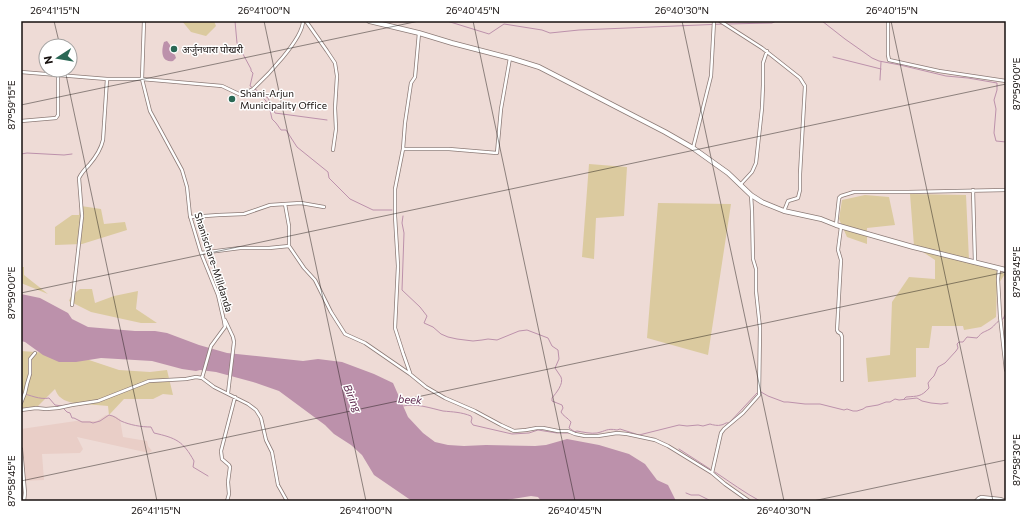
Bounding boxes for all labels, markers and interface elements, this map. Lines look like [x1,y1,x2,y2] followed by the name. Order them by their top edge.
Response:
[30,4,80,16] text: 26°41'15"N
[238,4,290,16] text: 26°41'00"N
[446,4,500,16] text: 26°40'45"N
[655,4,709,16] text: 26°40'30"N
[866,4,918,16] text: 26°40'15"N
[38,38,78,78] north arrow
[182,43,243,56] place label: अर्जुनधारा पोखरी
[169,44,179,54] marker: अर्जुनधारा पोखरी
[41,55,55,66] text: N
[1010,58,1022,110] text: 87°59'00"E
[5,80,17,130] text: 87°59'15"E
[240,87,327,111] place label: Shani-Arjun Municipality Office
[227,94,237,104] marker: Shani-Arjun Municipality Office
[192,211,236,313] street label: Shanischare-Milldanda
[1010,246,1022,298] text: 87°58'45"E
[5,267,17,319] text: 87°59'00"E
[341,382,365,415] water label: Biring
[398,392,423,406] water label: beek
[1010,434,1022,486] text: 87°58'30"E
[5,455,17,507] text: 87°58'45"E
[131,504,181,516] text: 26°41'15"N
[340,504,392,516] text: 26°41'00"N
[548,504,602,516] text: 26°40'45"N
[757,504,811,516] text: 26°40'30"N

